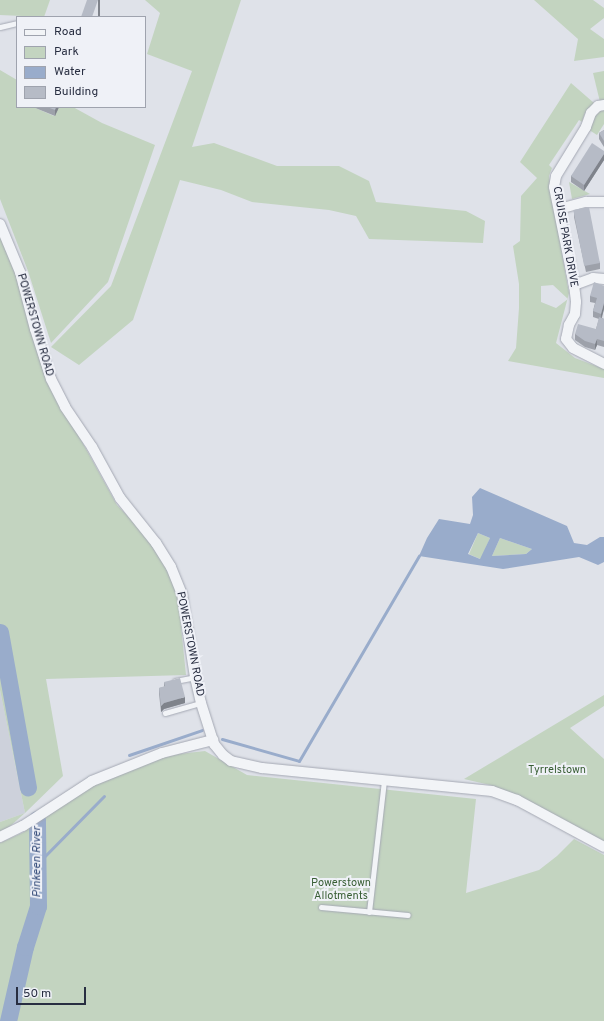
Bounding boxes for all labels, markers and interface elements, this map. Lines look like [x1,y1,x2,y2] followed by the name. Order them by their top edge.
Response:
[16,16,146,108] legend
[54,24,82,40] text: Road
[54,44,79,60] text: Park
[54,64,86,80] text: Water
[54,84,98,100] text: Building
[550,185,580,289] street label: CRUISE PARK DRIVE
[14,272,56,378] street label: POWERSTOWN ROAD
[173,590,207,698] street label: POWERSTOWN ROAD
[528,763,586,777] park label: Tyrrelstown
[31,826,45,898] water label: Pinkeen River
[311,877,371,903] park label: Powerstown Allotments
[18,979,88,1005] scale bar
[23,986,51,1002] text: 50 m

